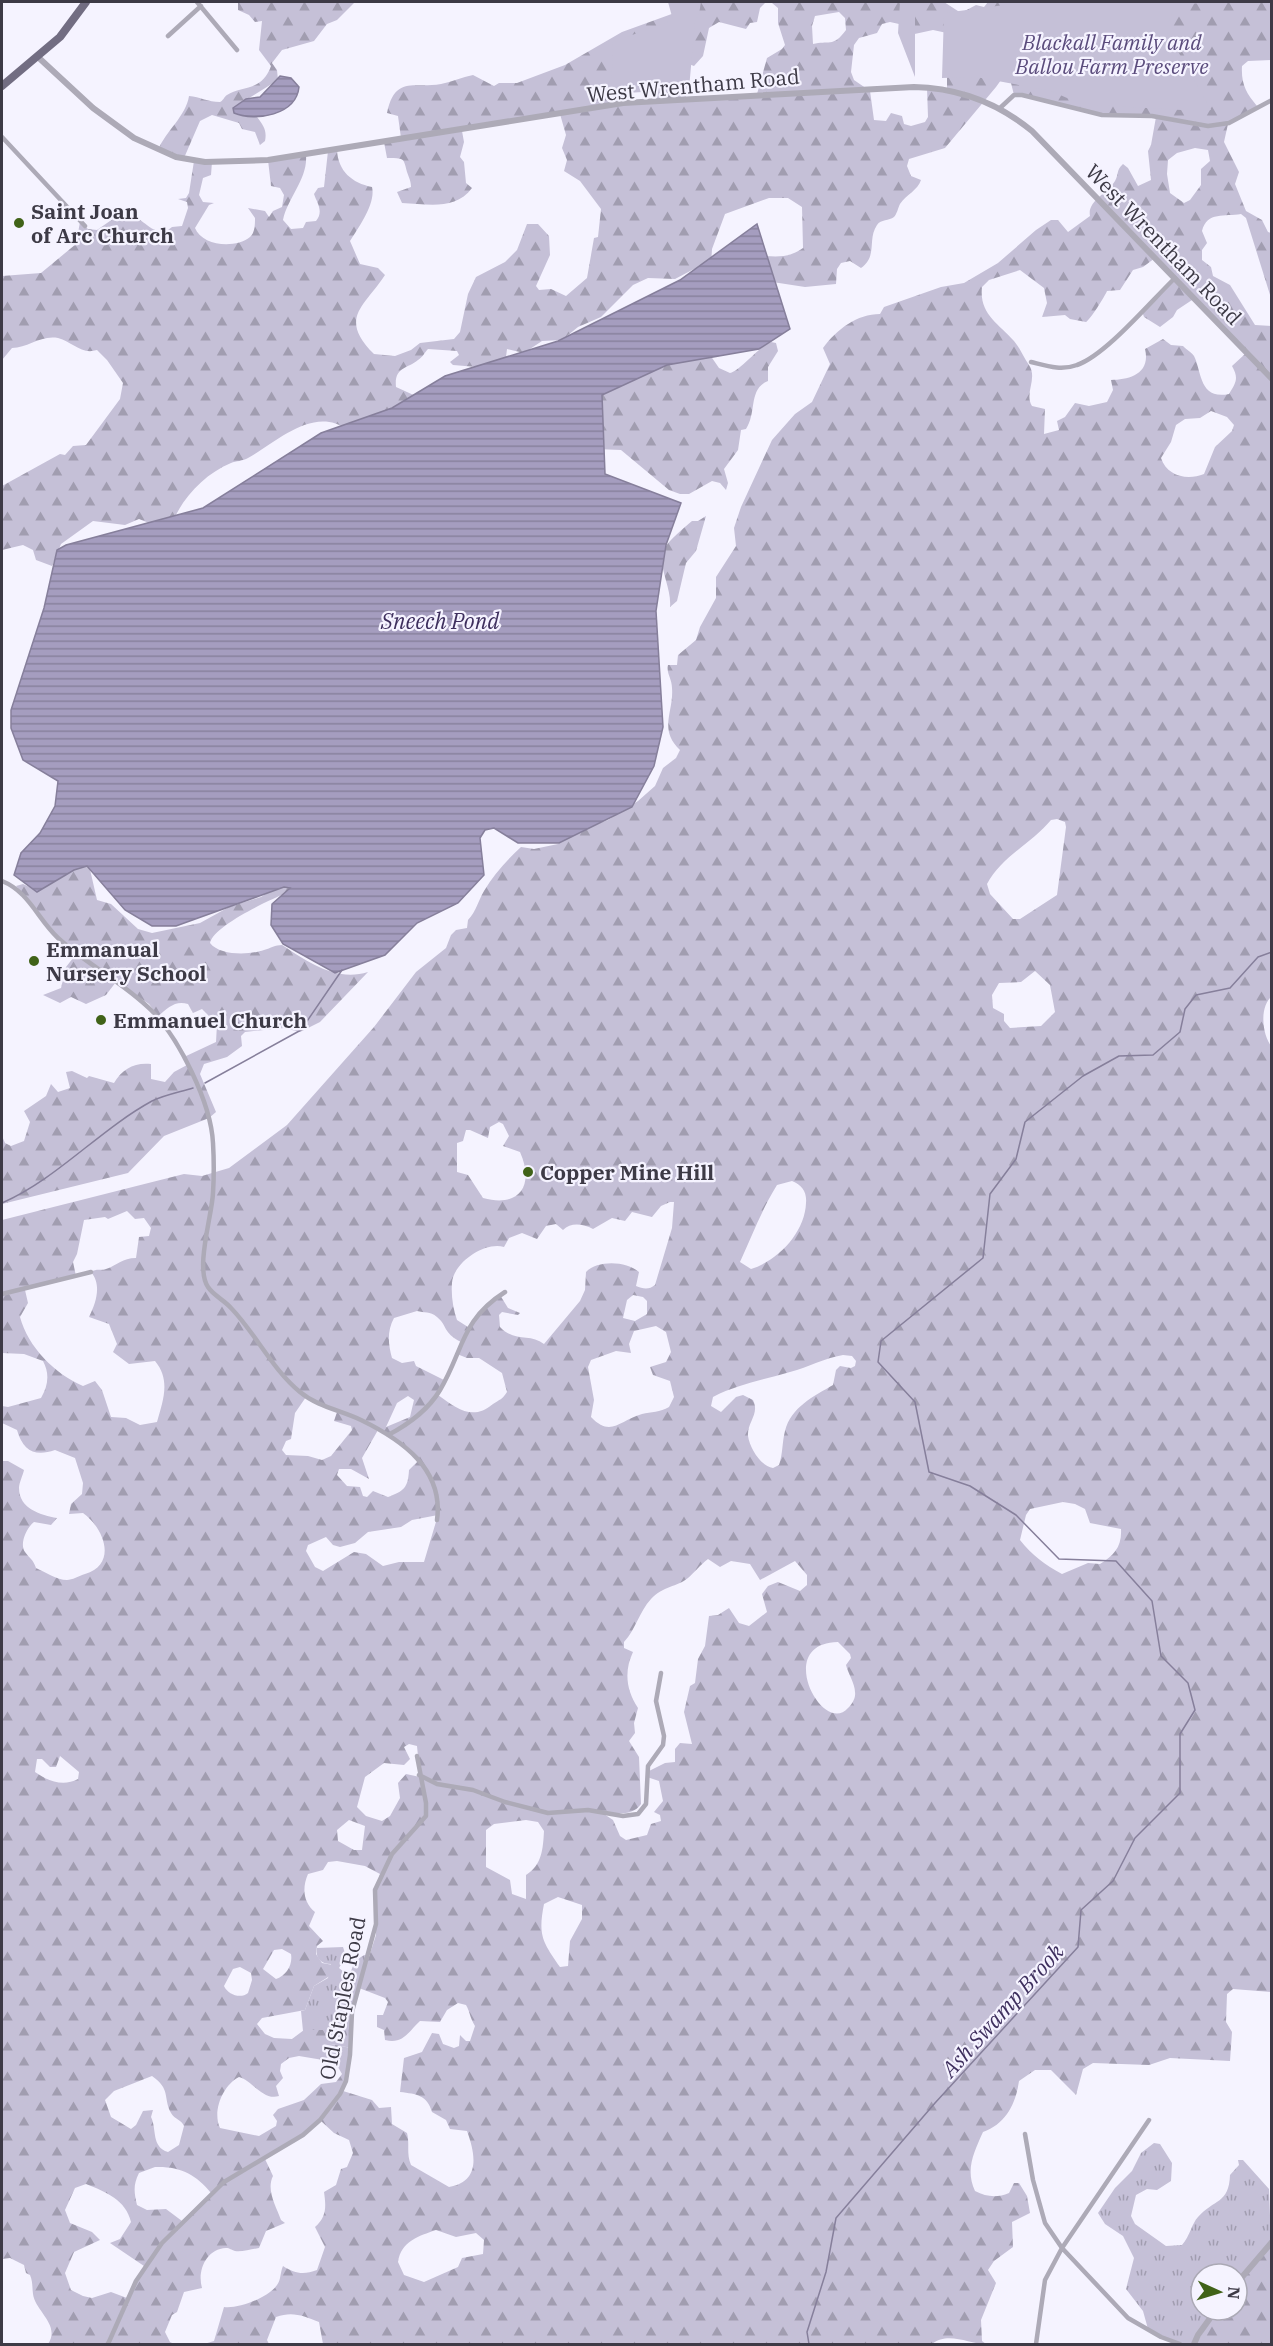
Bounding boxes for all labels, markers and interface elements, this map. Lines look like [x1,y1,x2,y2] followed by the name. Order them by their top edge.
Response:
[1014,28,1209,80] park label: Blackall Family and Ballou Farm Preserve
[585,62,801,108] street label: West Wrentham Road
[1080,157,1248,331] street label: West Wrentham Road
[31,197,174,249] place label: Saint Joan of Arc Church
[12,216,26,230] marker: Saint Joan of Arc Church
[380,606,500,635] water label: Sneech Pond
[46,935,207,987] place label: Emmanual Nursery School
[27,954,41,968] marker: Emmanual Nursery School
[113,1006,307,1034] place label: Emmanuel Church
[94,1013,108,1027] marker: Emmanuel Church
[540,1158,714,1186] place label: Copper Mine Hill
[521,1165,535,1179] marker: Copper Mine Hill
[312,1914,372,2082] street label: Old Staples Road
[933,1937,1070,2084] water label: Ash Swamp Brook
[1189,2262,1249,2322] north arrow
[1224,2286,1244,2300] text: N

